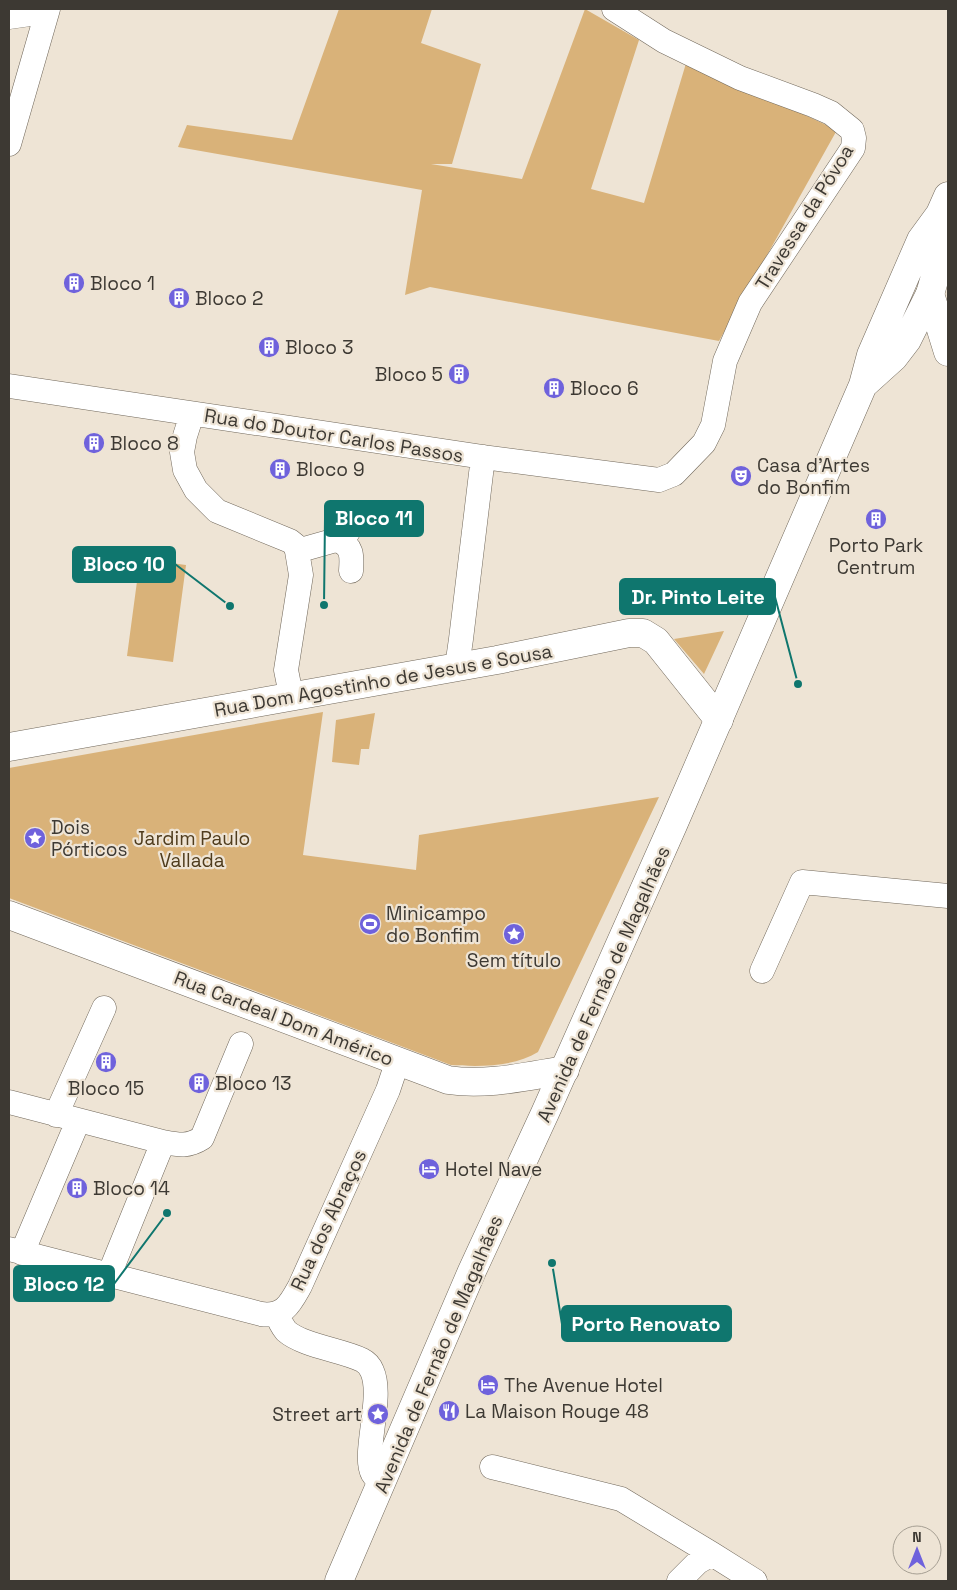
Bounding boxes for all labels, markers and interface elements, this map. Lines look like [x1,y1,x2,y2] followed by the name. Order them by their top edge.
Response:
[750,140,859,295] street label: Travessa da Póvoa
[62,271,86,295] building icon: Bloco 1
[90,271,155,296] place label: Bloco 1
[167,286,191,310] building icon: Bloco 2
[195,286,263,311] place label: Bloco 2
[257,335,281,359] building icon: Bloco 3
[285,335,353,360] place label: Bloco 3
[375,362,443,387] place label: Bloco 5
[447,362,471,386] building icon: Bloco 5
[542,376,566,400] building icon: Bloco 6
[570,376,639,401] place label: Bloco 6
[203,403,465,468] street label: Rua do Doutor Carlos Passos
[82,431,106,455] building icon: Bloco 8
[110,431,179,456] place label: Bloco 8
[757,453,870,500] place label: Casa d'Artes do Bonfim
[268,457,292,481] building icon: Bloco 9
[296,457,365,482] place label: Bloco 9
[729,464,753,488] theatre icon: Casa d'Artes do Bonfim
[325,501,423,536] callout: Bloco 11
[335,505,413,531] text: Bloco 11
[864,507,888,531] building icon: Porto Park Centrum
[829,533,923,580] place label: Porto Park Centrum
[73,547,175,582] callout: Bloco 10
[83,551,165,577] text: Bloco 10
[620,579,775,614] callout: Dr. Pinto Leite
[631,584,765,610] text: Dr. Pinto Leite
[212,638,554,723] street label: Rua Dom Agostinho de Jesus e Sousa
[51,815,128,862] place label: Dois Pórticos
[23,826,47,850] place icon: Dois Pórticos
[134,826,250,873] park label: Jardim Paulo Vallada
[531,842,676,1126] street label: Avenida de Fernão de Magalhães
[386,901,486,948] place label: Minicampo do Bonfim
[358,912,382,936] sports icon: Minicampo do Bonfim
[502,922,526,946] place icon: Sem título
[467,948,561,973] place label: Sem título
[171,965,397,1072] street label: Rua Cardeal Dom Américo
[94,1050,118,1074] building icon: Bloco 15
[187,1071,211,1095] building icon: Bloco 13
[215,1071,291,1096] place label: Bloco 13
[68,1076,144,1101] place label: Bloco 15
[285,1146,372,1295] street label: Rua dos Abraços
[417,1157,441,1181] hotel icon: Hotel Nave
[445,1157,542,1182] place label: Hotel Nave
[65,1176,89,1200] building icon: Bloco 14
[93,1176,170,1201] place label: Bloco 14
[368,1211,509,1497] street label: Avenida de Fernão de Magalhães
[14,1266,114,1301] callout: Bloco 12
[24,1271,105,1297] text: Bloco 12
[562,1306,731,1341] callout: Porto Renovato
[571,1311,721,1337] text: Porto Renovato
[476,1373,500,1397] hotel icon: The Avenue Hotel
[504,1373,663,1398] place label: The Avenue Hotel
[437,1399,461,1423] restaurant icon: La Maison Rouge 48
[465,1399,649,1424] place label: La Maison Rouge 48
[272,1402,362,1427] place label: Street art
[366,1402,390,1426] place icon: Street art
[892,1525,942,1575] north arrow
[912,1528,922,1546] text: N

